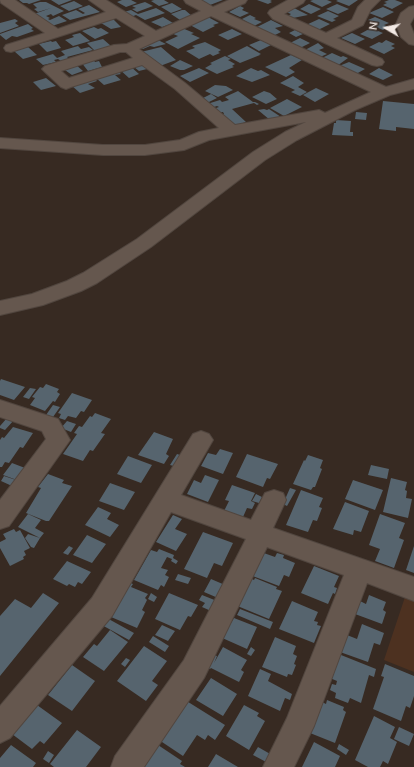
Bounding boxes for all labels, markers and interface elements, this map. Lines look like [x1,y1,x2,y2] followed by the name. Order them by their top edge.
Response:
[366,8,406,48] north arrow
[366,21,382,31] text: N

